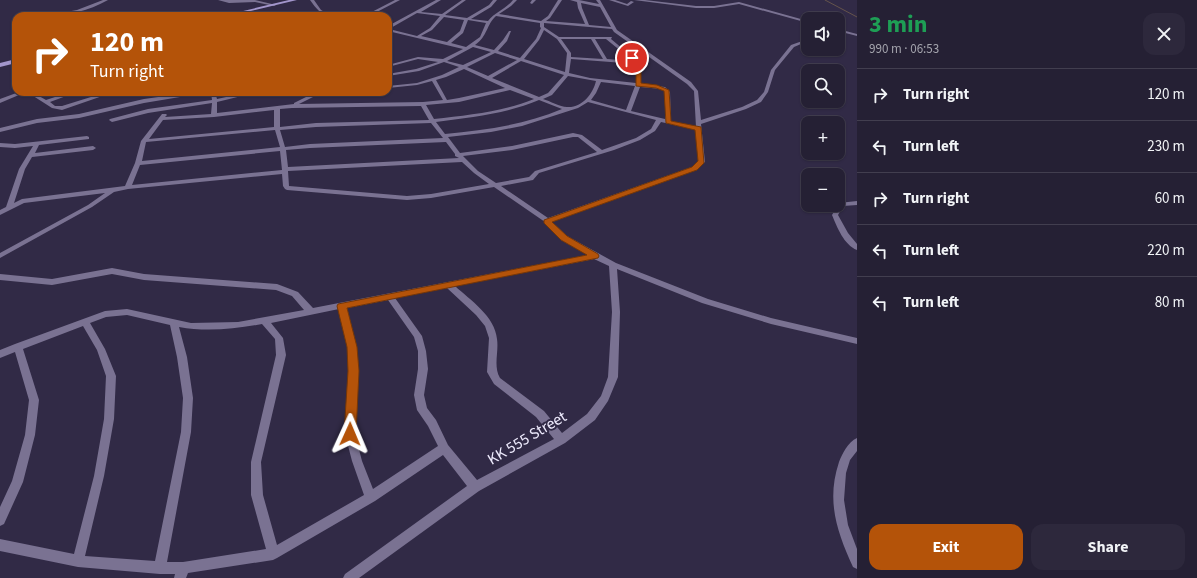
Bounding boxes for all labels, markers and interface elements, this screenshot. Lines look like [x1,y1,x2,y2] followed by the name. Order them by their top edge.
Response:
[869,7,927,42] text: 3 min
[801,12,845,212] map controls
[801,12,845,56] button: sound
[1143,13,1185,55] button: close
[90,22,164,62] text: 120 m
[24,28,76,80] icon: right
[869,40,939,58] text: 990 m · 06:53
[615,41,649,75] pin
[621,47,643,69] icon: arrive
[90,59,164,84] text: Turn right
[801,64,845,108] button: search
[869,84,891,106] icon: right
[903,84,969,105] text: Turn right
[1147,84,1185,105] text: 120 m
[801,116,845,160] button: +
[869,136,891,158] icon: left
[903,136,959,157] text: Turn left
[1147,136,1185,157] text: 230 m
[801,168,845,212] button: −
[869,188,891,210] icon: right
[903,188,969,209] text: Turn right
[1155,188,1185,209] text: 60 m
[869,240,891,262] icon: left
[903,240,959,261] text: Turn left
[1147,240,1185,261] text: 220 m
[869,292,891,314] icon: left
[903,292,959,313] text: Turn left
[1155,292,1185,313] text: 80 m
[483,405,571,470] street label: KK 555 Street
[329,413,371,455] position arrow
[869,524,1023,570] button: Exit
[1031,524,1185,570] button: Share

